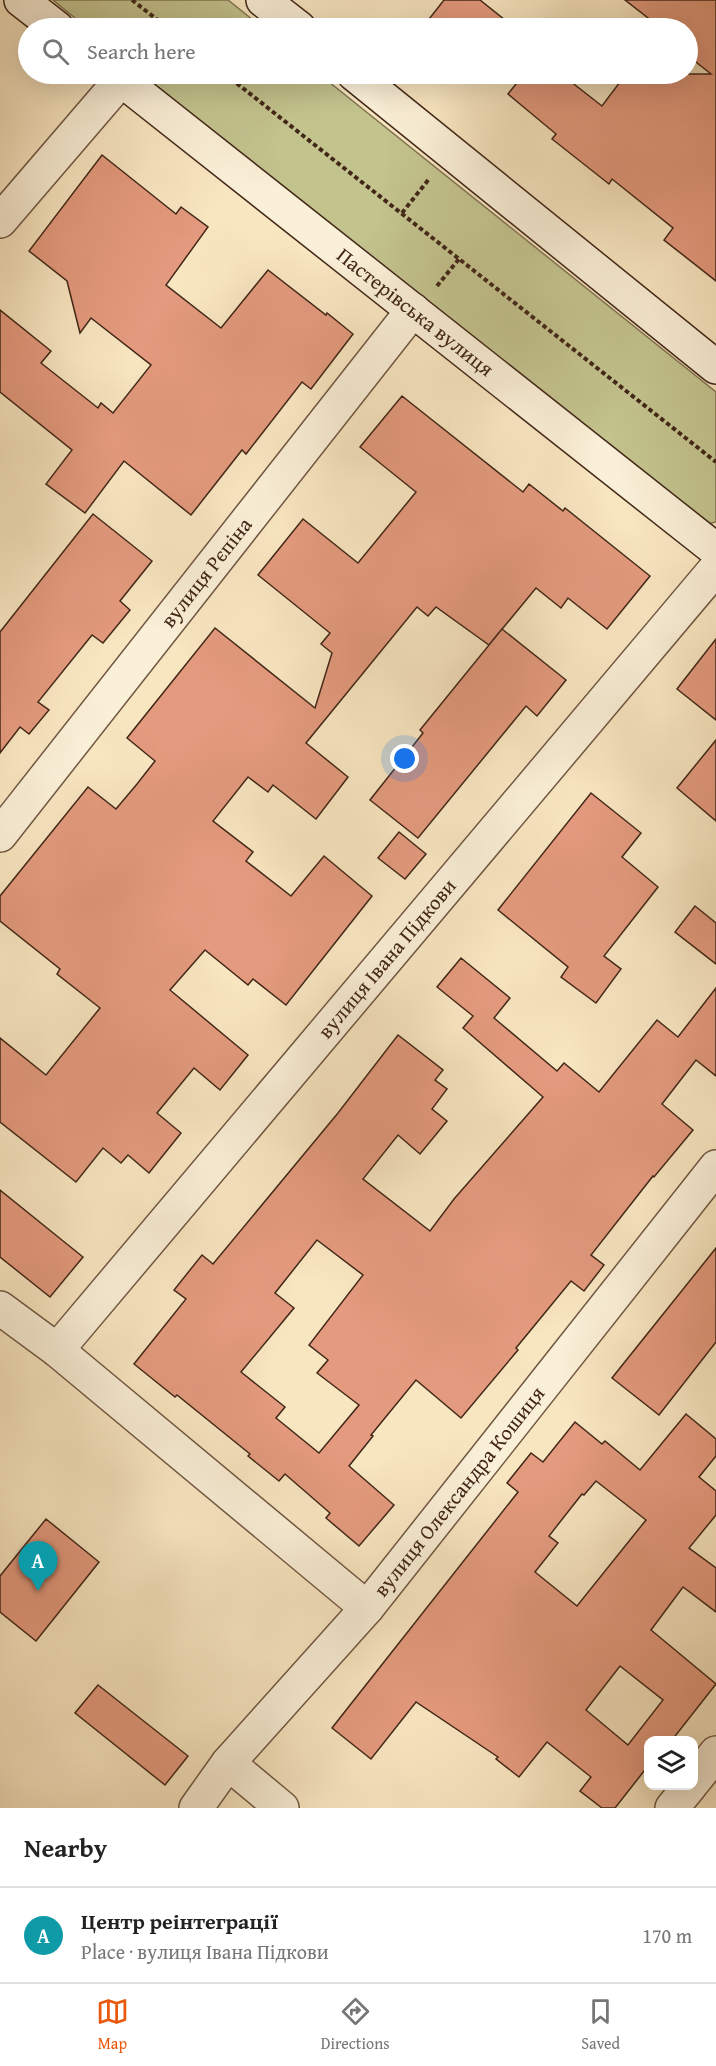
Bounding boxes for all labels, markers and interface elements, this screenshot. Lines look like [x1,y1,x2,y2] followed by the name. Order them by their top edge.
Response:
[18,18,698,84] search box
[39,35,72,68] icon: search
[87,35,196,67] text: Search here
[330,240,501,384] street label: Пастерівська вулиця
[153,510,259,634] street label: вулиця Рєпіна
[390,744,419,773] your location
[310,871,463,1045] street label: вулиця Івана Підкови
[366,1379,552,1603] street label: вулиця Олександра Кошиця
[18,1542,57,1591] pin: A
[644,1736,698,1790] map controls
[644,1736,698,1790] button: layers
[24,1828,107,1867] text: Nearby
[81,1905,278,1937] text: Центр реінтеграції
[37,1921,50,1950] text: A
[642,1921,692,1950] text: 170 m
[81,1937,329,1966] text: Place · вулиця Івана Підкови
[96,1995,129,2055] tab: Map
[321,1995,390,2055] tab: Directions
[581,1995,620,2055] tab: Saved

